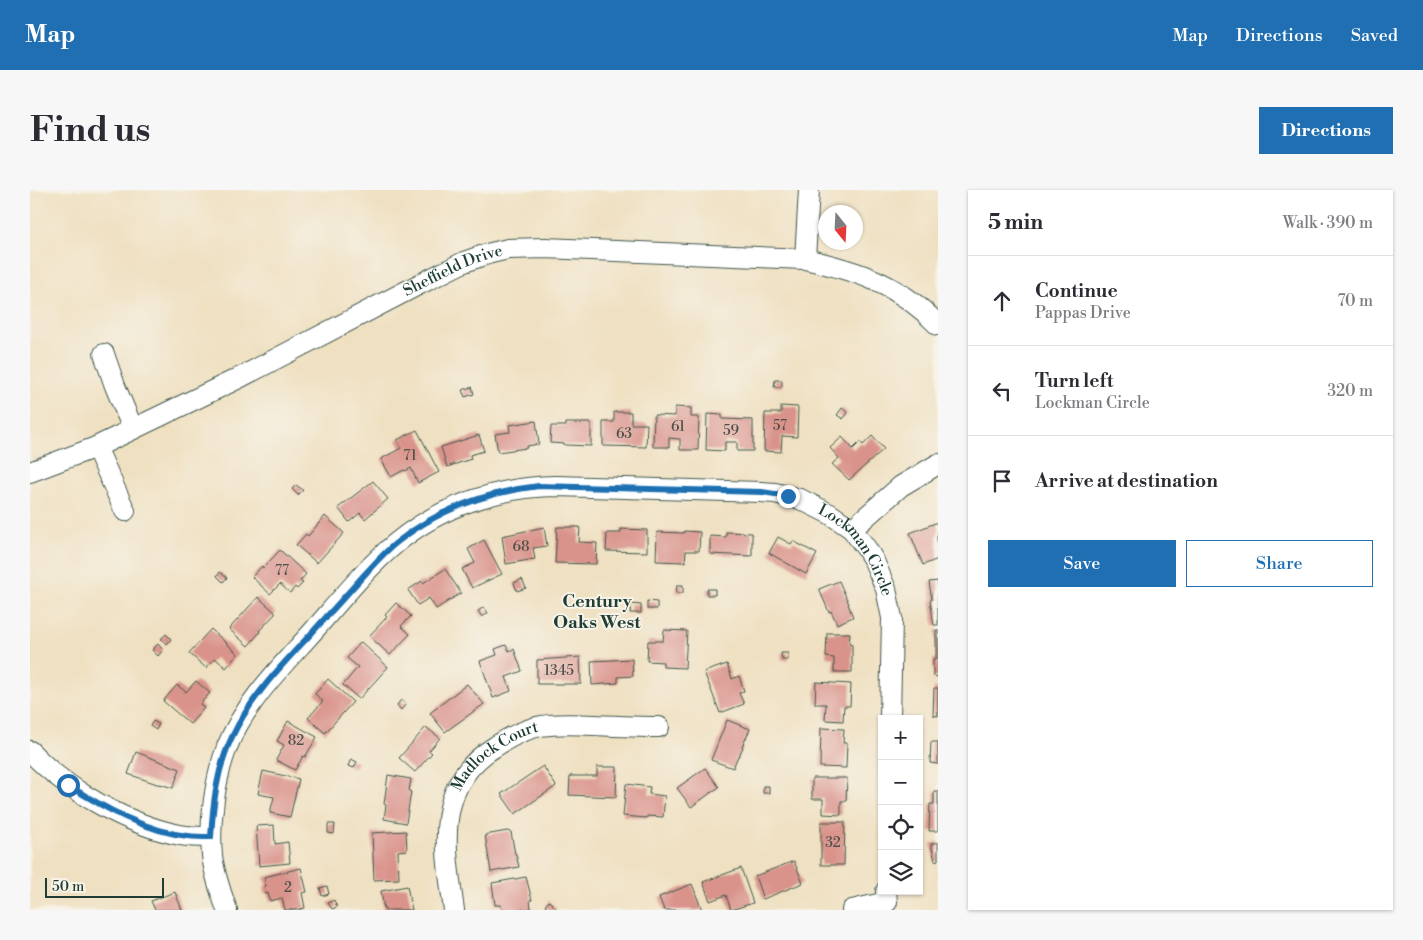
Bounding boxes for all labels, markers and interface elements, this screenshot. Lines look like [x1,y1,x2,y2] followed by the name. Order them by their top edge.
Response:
[25,20,75,50] text: Map
[1172,24,1208,47] text: Map
[1236,24,1323,47] text: Directions
[1351,24,1398,47] text: Saved
[1259,107,1393,154] button: Directions
[30,109,150,152] text: Find us
[818,205,863,250] north arrow
[988,210,1043,236] text: 5 min
[1283,213,1373,233] text: Walk · 390 m
[399,241,505,301] street label: Sheffield Drive
[1035,279,1118,303] text: Continue
[988,287,1016,315] icon: ahead
[1337,291,1373,311] text: 70 m
[1035,303,1131,323] text: Pappas Drive
[1035,369,1114,393] text: Turn left
[988,377,1016,405] icon: left
[1327,381,1373,401] text: 320 m
[1035,393,1150,413] text: Lockman Circle
[773,417,787,435] house number: 57
[671,418,685,436] house number: 61
[723,422,739,440] house number: 59
[616,425,632,443] house number: 63
[403,447,417,465] house number: 71
[988,467,1016,495] icon: arrive
[1035,469,1218,493] text: Arrive at destination
[777,485,800,508] route end
[815,500,897,598] street label: Lockman Circle
[512,538,530,556] house number: 68
[988,540,1176,587] button: Save
[1186,540,1373,587] button: Share
[275,562,289,580] house number: 77
[553,590,641,634] district label: Century Oaks West
[544,662,574,680] house number: 1345
[878,715,923,895] map controls
[878,715,923,760] button: +
[447,717,541,795] street label: Madlock Court
[288,732,304,750] house number: 82
[878,760,923,805] button: −
[57,774,80,797] route start
[878,805,923,850] button: locate
[825,834,841,852] house number: 32
[878,850,923,895] button: layers
[45,875,164,898] scale bar
[52,878,84,896] text: 50 m
[284,879,292,897] house number: 2

